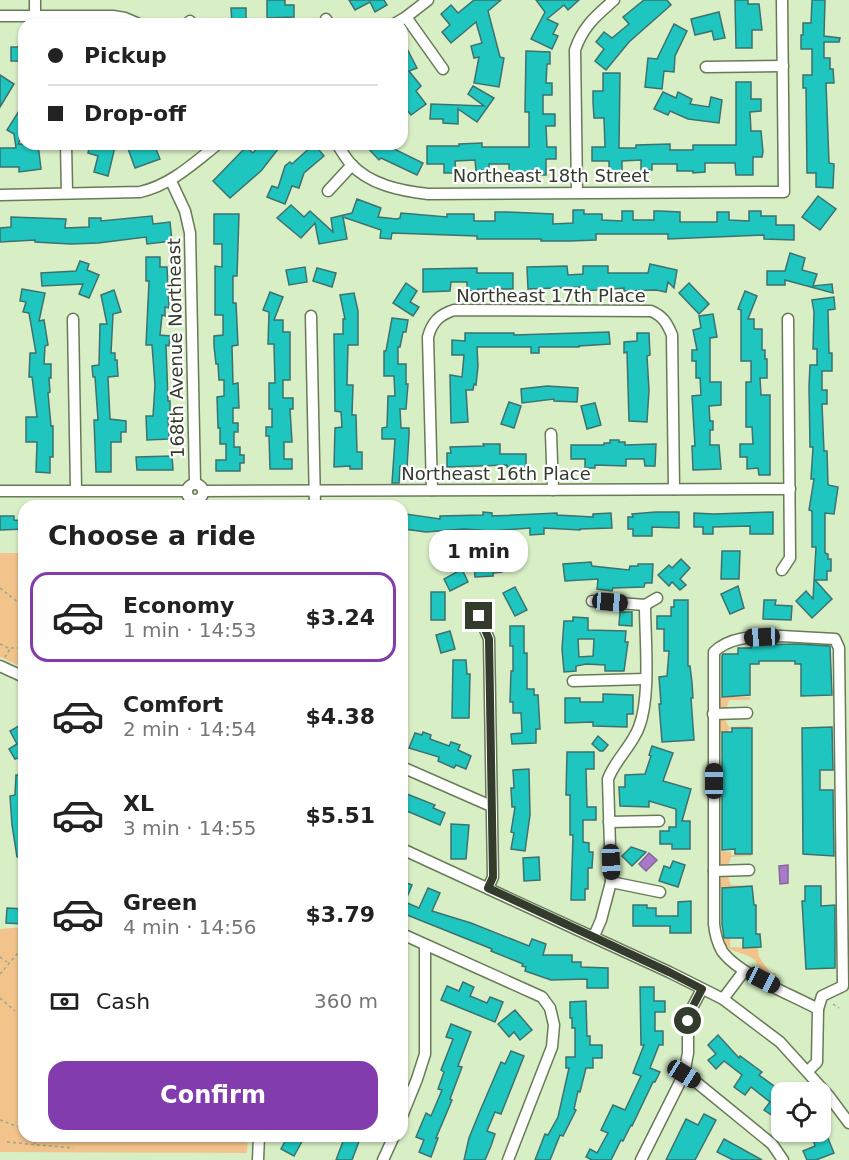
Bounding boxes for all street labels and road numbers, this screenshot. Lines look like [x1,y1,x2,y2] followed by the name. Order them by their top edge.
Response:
[453,165,649,186] street label: Northeast 18th Street
[163,238,188,458] street label: 168th Avenue Northeast
[456,285,646,306] street label: Northeast 17th Place
[401,463,591,484] street label: Northeast 16th Place

